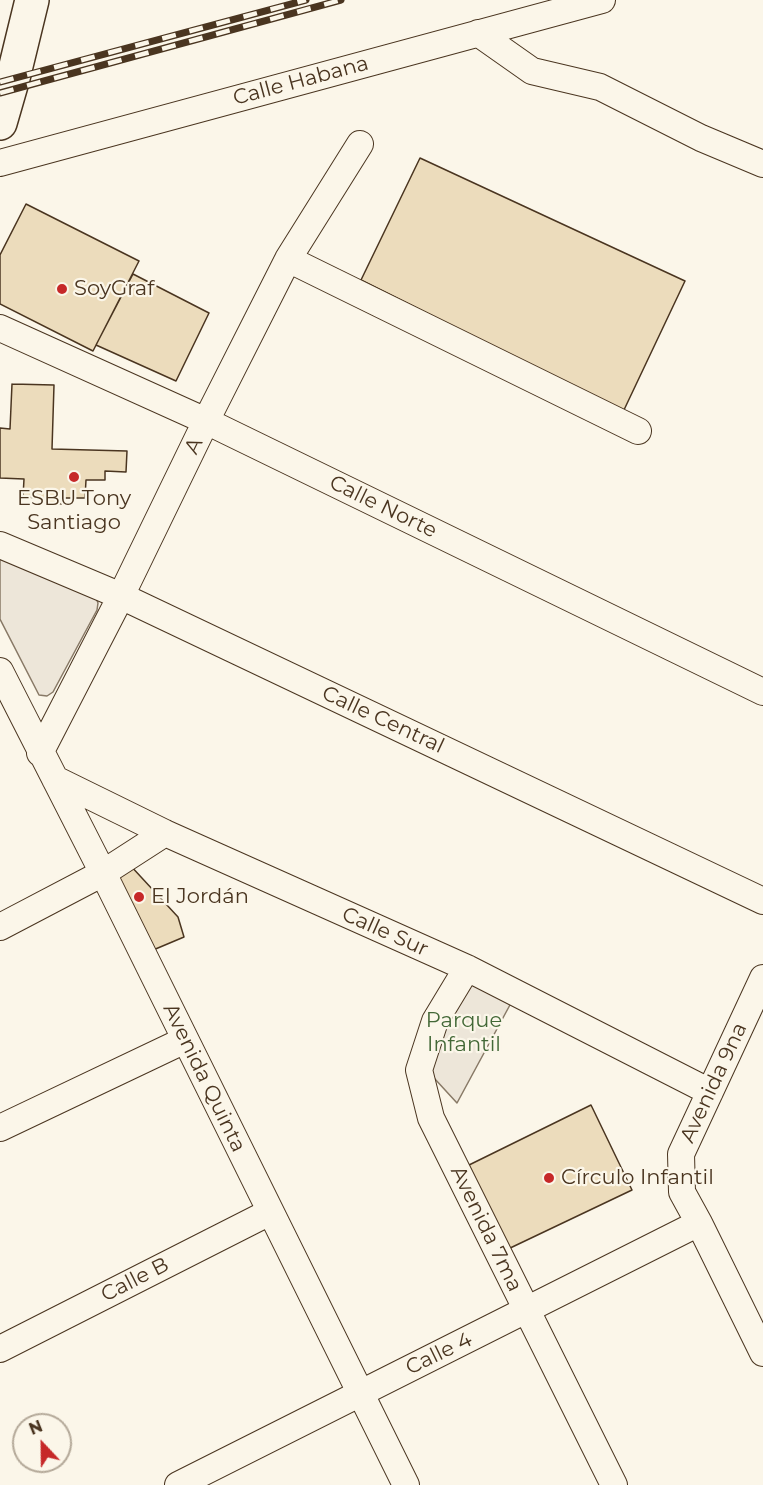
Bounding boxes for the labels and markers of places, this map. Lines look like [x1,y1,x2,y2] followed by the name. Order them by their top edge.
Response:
[74,276,154,302] place label: SoyGraf
[55,282,69,296] marker: SoyGraf
[67,470,81,484] marker: ESBU Tony Santiago
[17,486,131,536] place label: ESBU Tony Santiago
[151,884,249,910] place label: El Jordán
[132,890,146,904] marker: El Jordán
[561,1165,714,1191] place label: Círculo Infantil
[542,1171,556,1185] marker: Círculo Infantil

